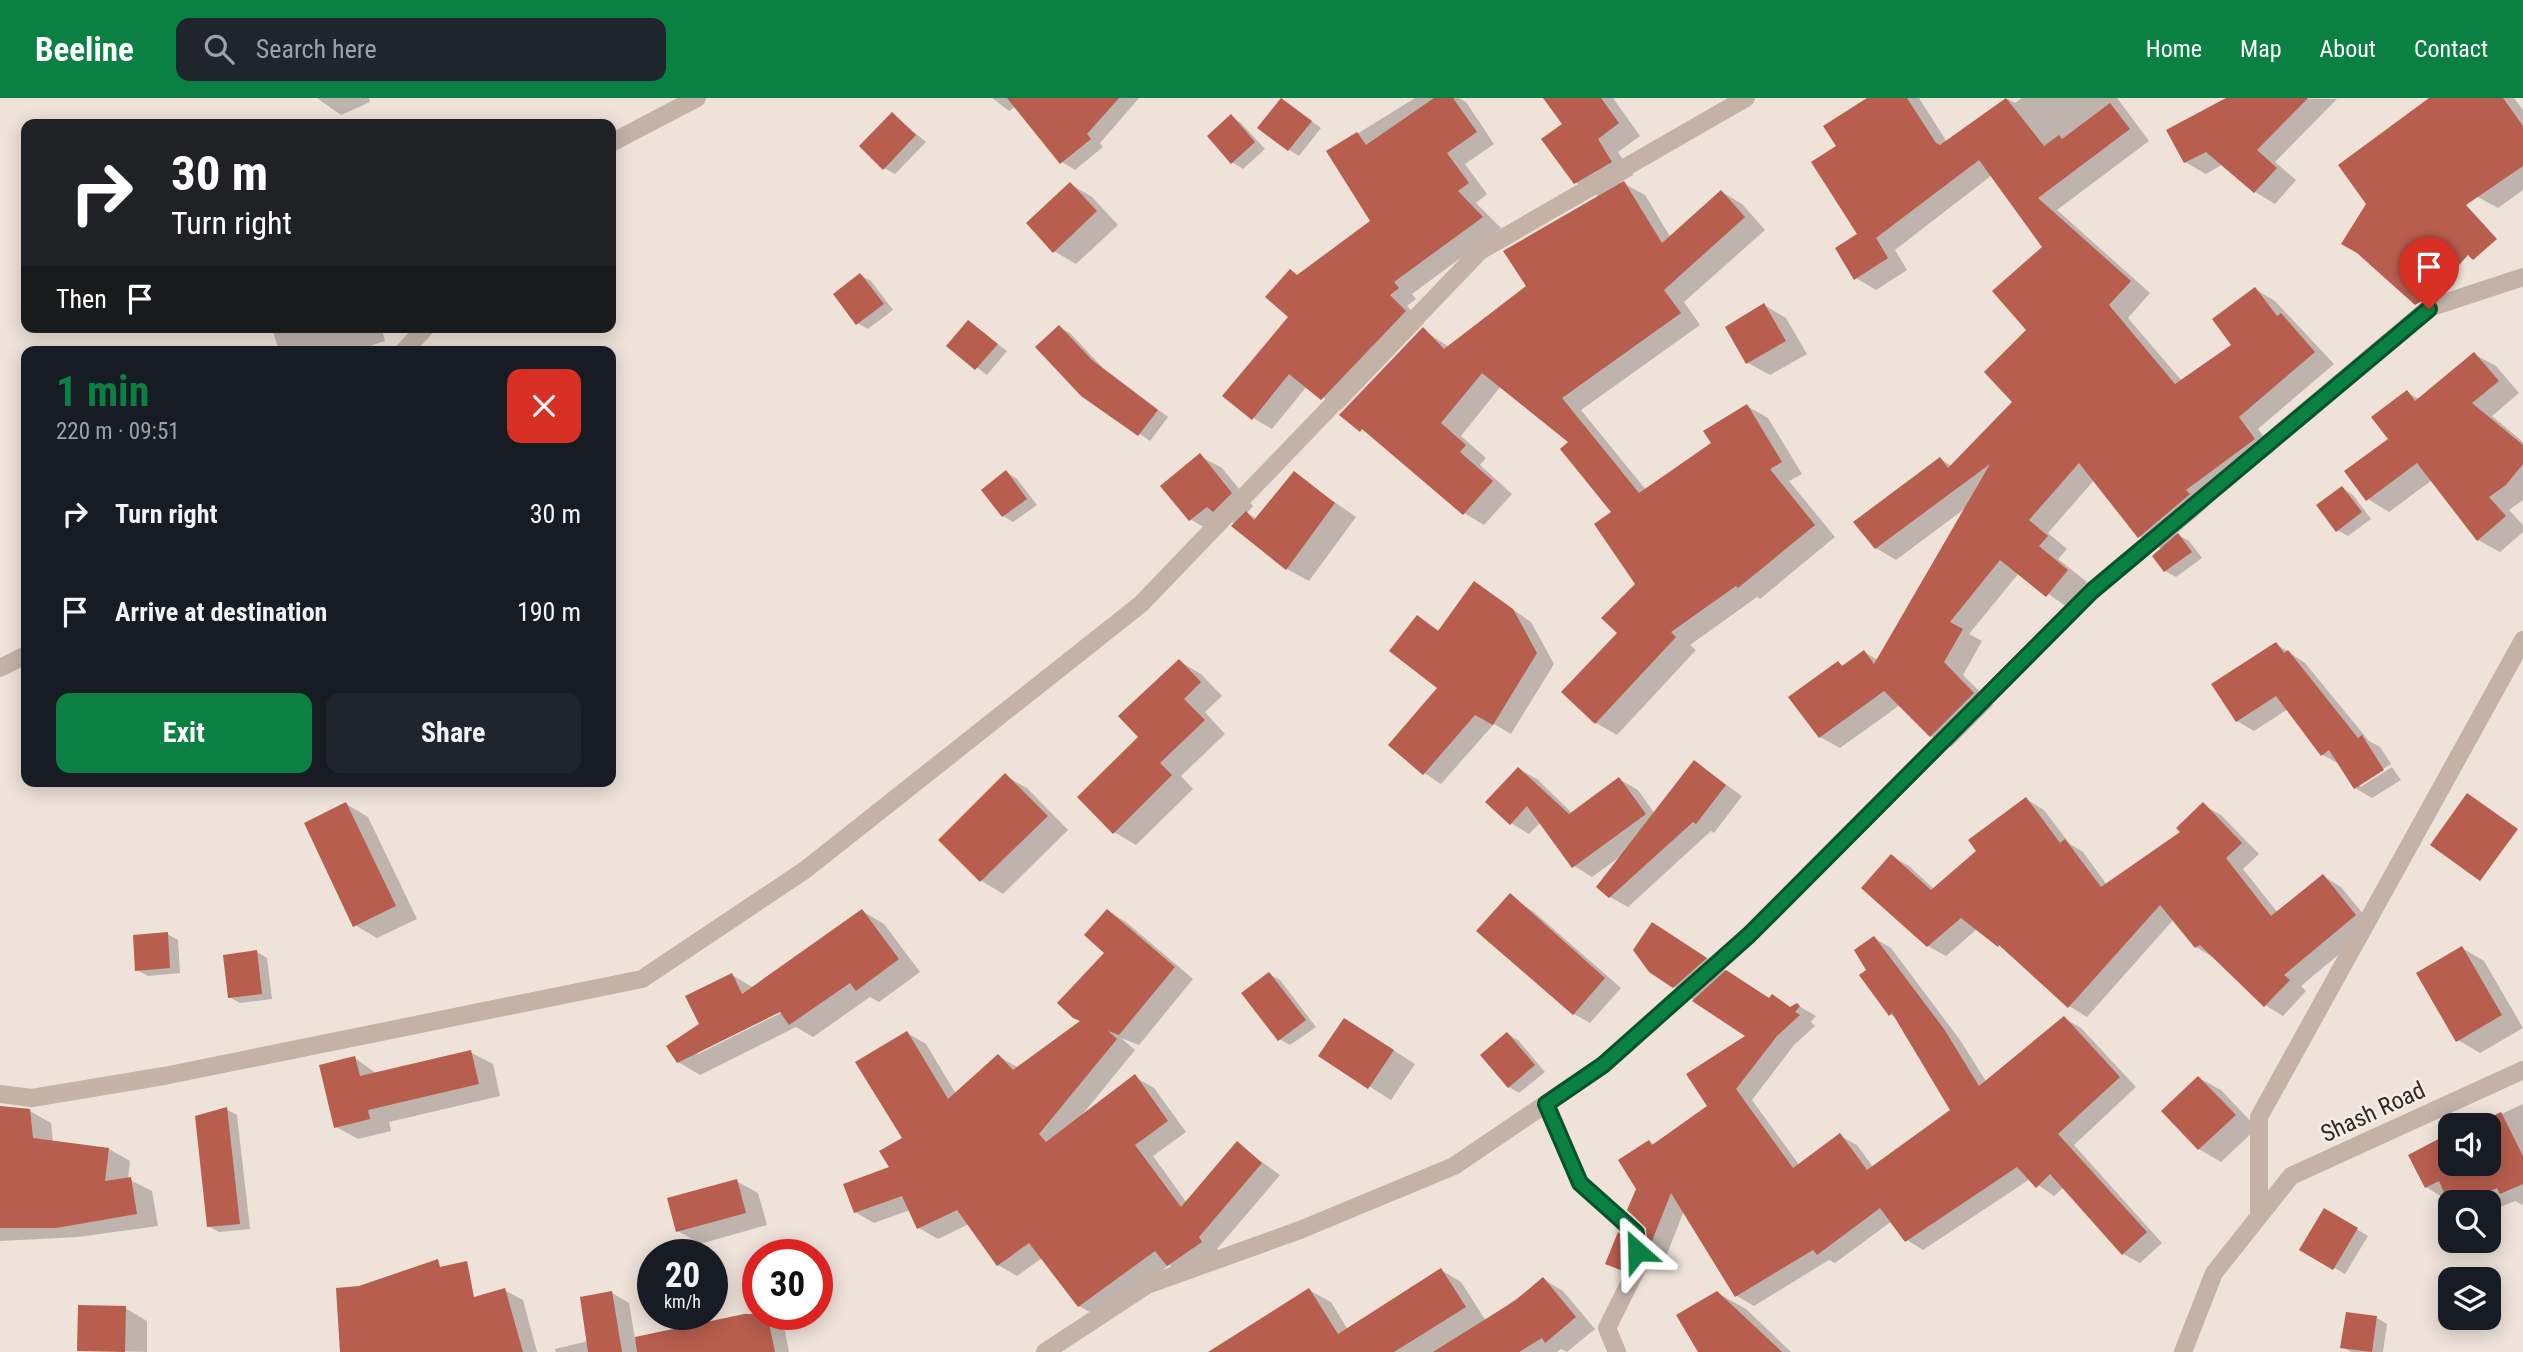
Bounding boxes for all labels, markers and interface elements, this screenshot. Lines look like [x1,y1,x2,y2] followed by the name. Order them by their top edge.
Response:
[176,18,666,81] search box
[35,30,134,69] text: Beeline
[200,30,238,68] icon: search
[256,34,377,64] text: Search here
[2146,35,2202,63] text: Home
[2240,35,2282,63] text: Map
[2320,35,2376,63] text: About
[2414,35,2488,63] text: Contact
[171,145,268,202] text: 30 m
[56,147,147,238] icon: right
[171,204,292,242] text: Turn right
[2399,237,2459,309] pin
[2410,248,2448,286] icon: arrive
[121,280,159,318] icon: arrive
[56,284,107,314] text: Then
[56,367,149,416] text: 1 min
[507,369,581,443] button: close
[56,418,180,445] text: 220 m · 09:51
[56,495,94,533] icon: right
[115,499,217,529] text: Turn right
[530,499,581,529] text: 30 m
[56,593,94,631] icon: arrive
[115,597,327,627] text: Arrive at destination
[517,597,581,627] text: 190 m
[56,693,312,773] button: Exit
[326,693,581,773] button: Share
[2316,1076,2430,1148] street label: Shash Road
[2438,1113,2501,1330] map controls
[2438,1113,2501,1176] button: sound
[2438,1190,2501,1253] button: search
[1600,1214,1674,1288] position arrow
[742,1239,833,1330] speed limit sign: 30
[665,1255,700,1296] text: 20
[2438,1267,2501,1330] button: layers
[664,1291,701,1312] text: km/h

